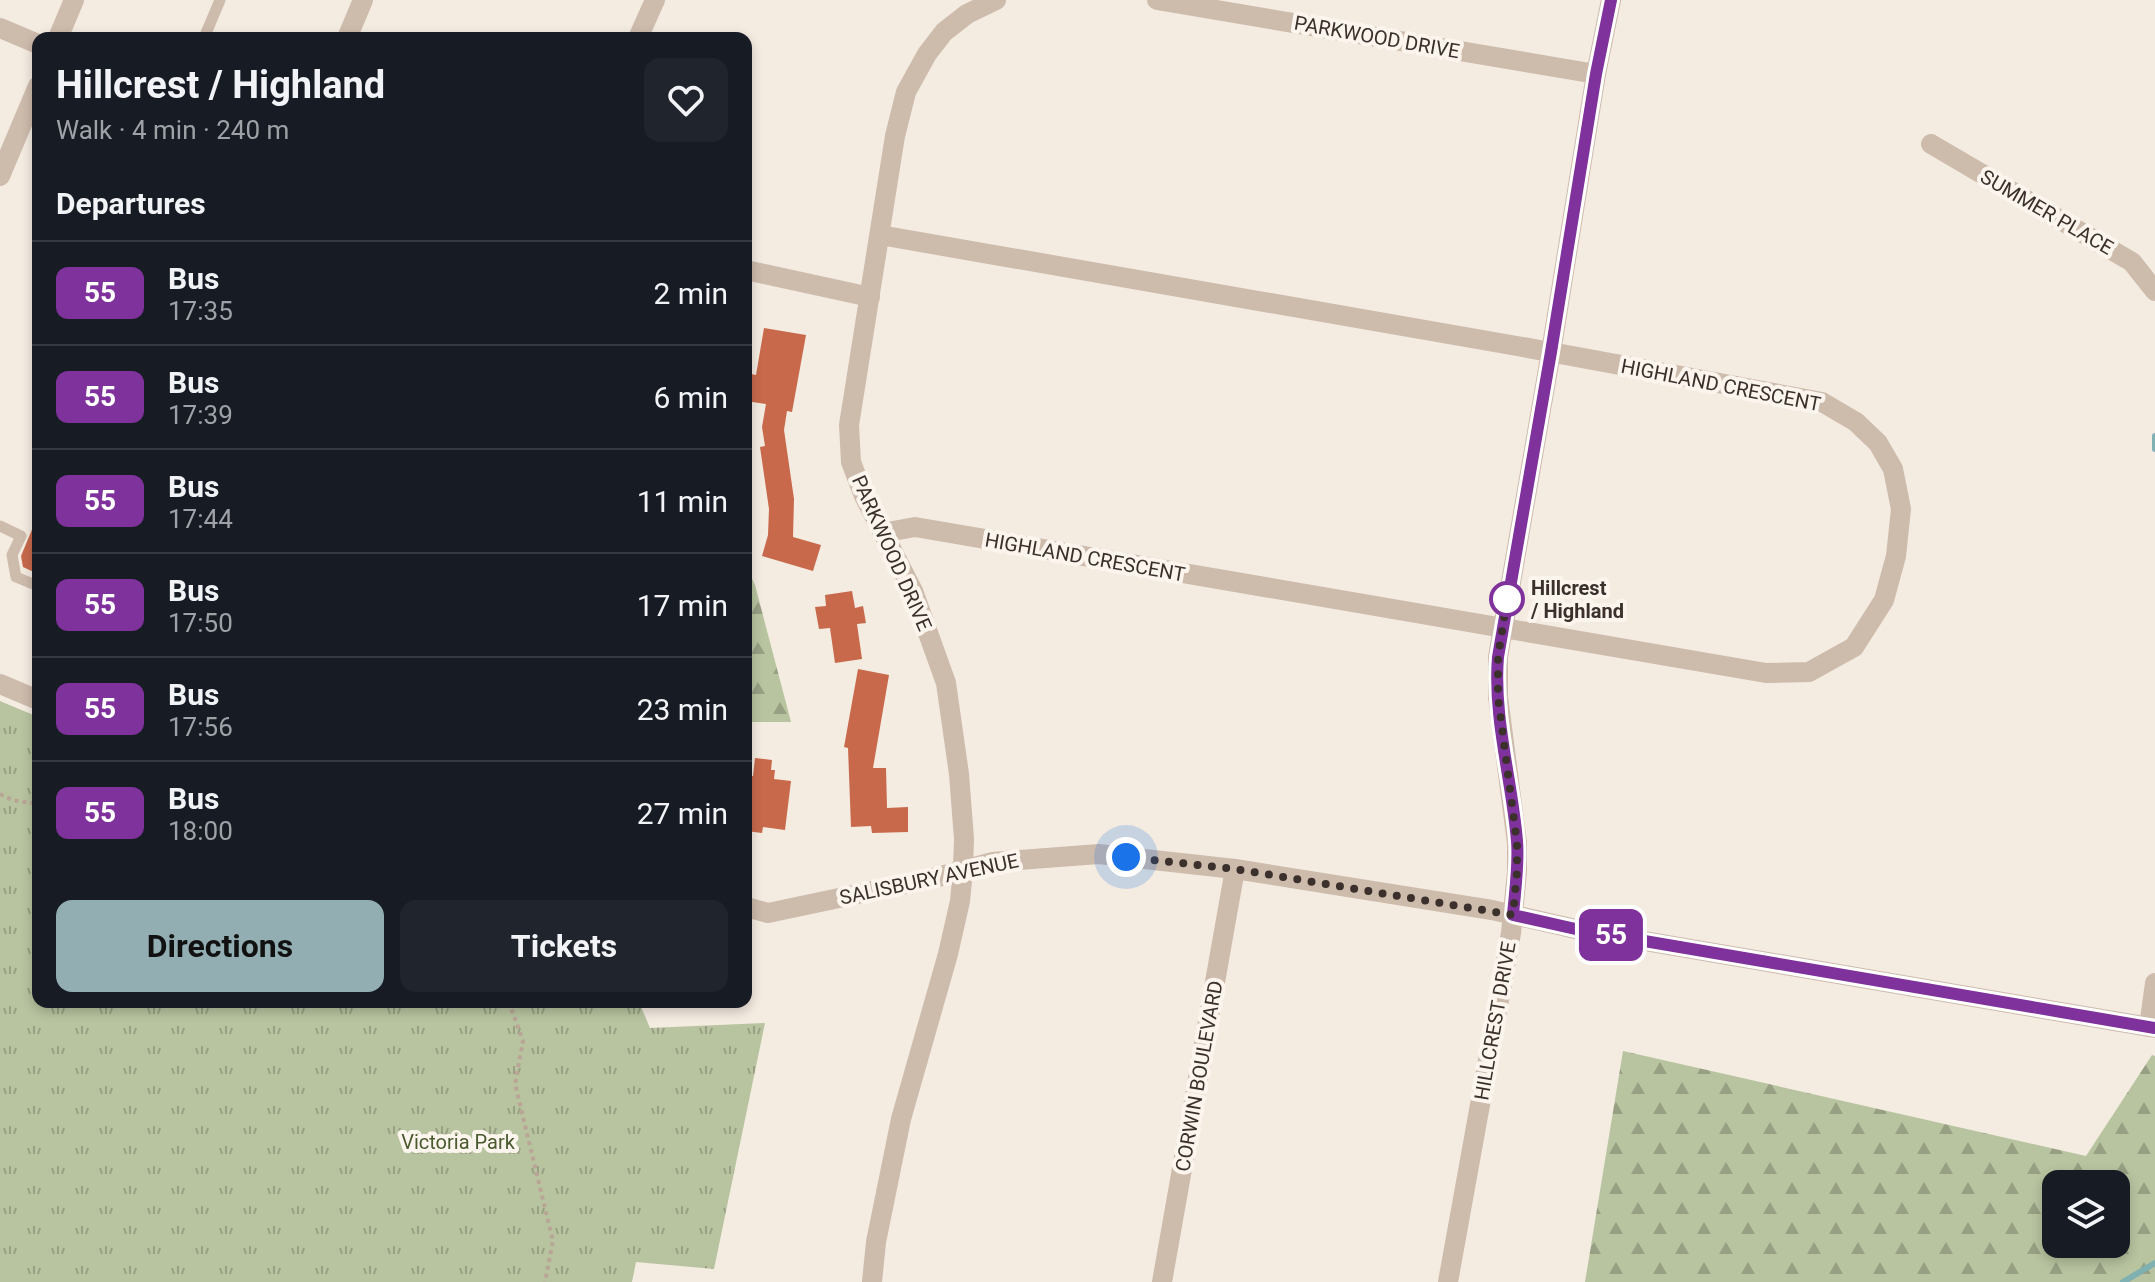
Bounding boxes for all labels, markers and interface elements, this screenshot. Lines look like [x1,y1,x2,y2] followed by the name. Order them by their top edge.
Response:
[1292,11,1462,63] street label: PARKWOOD DRIVE
[644,58,728,142] button: heart
[56,63,385,107] text: Hillcrest / Highland
[56,115,289,145] text: Walk · 4 min · 240 m
[1976,164,2118,260] street label: SUMMER PLACE
[56,186,206,221] text: Departures
[168,261,219,296] text: Bus
[84,276,116,309] text: 55
[654,276,728,311] text: 2 min
[168,296,233,326] text: 17:35
[1619,354,1823,416] street label: HIGHLAND CRESCENT
[168,365,219,400] text: Bus
[84,380,116,413] text: 55
[654,380,728,415] text: 6 min
[168,400,233,430] text: 17:39
[168,469,219,504] text: Bus
[847,472,937,634] street label: PARKWOOD DRIVE
[84,484,116,517] text: 55
[637,484,728,519] text: 11 min
[168,504,233,534] text: 17:44
[983,528,1187,586] street label: HIGHLAND CRESCENT
[168,573,219,608] text: Bus
[1530,576,1624,623] place label: Hillcrest / Highland
[1490,582,1524,616] marker: Hillcrest / Highland
[84,588,116,621] text: 55
[637,588,728,623] text: 17 min
[168,608,233,638] text: 17:50
[168,677,219,712] text: Bus
[84,692,116,725] text: 55
[637,692,728,727] text: 23 min
[168,712,233,742] text: 17:56
[168,781,219,816] text: Bus
[84,796,116,829] text: 55
[637,796,728,831] text: 27 min
[168,816,233,846] text: 18:00
[1106,837,1146,877] your location
[837,848,1021,910] street label: SALISBURY AVENUE
[56,900,384,992] button: Directions
[400,900,728,992] button: Tickets
[1575,909,1647,961] line badge: 55
[1595,918,1627,951] text: 55
[1469,940,1521,1102] street label: HILLCREST DRIVE
[1170,979,1228,1173] street label: CORWIN BOULEVARD
[401,1130,516,1154] park label: Victoria Park
[2042,1170,2130,1258] map controls
[2042,1170,2130,1258] button: layers

